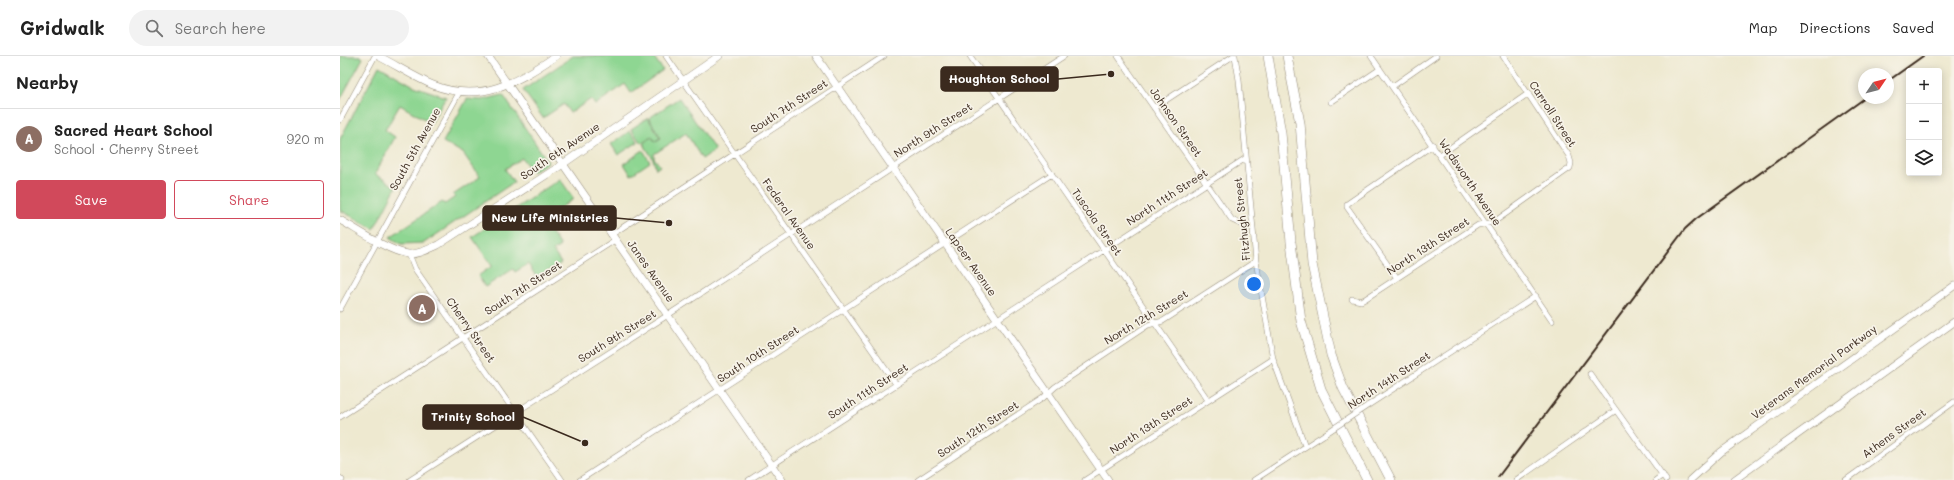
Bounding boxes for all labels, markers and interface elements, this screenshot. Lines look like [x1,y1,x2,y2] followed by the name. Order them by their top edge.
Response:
[129,10,409,46] search box
[20,15,105,40] text: Gridwalk
[143,17,165,39] icon: search
[175,18,266,38] text: Search here
[1749,18,1777,37] text: Map
[1799,18,1870,37] text: Directions
[1892,18,1934,37] text: Saved
[941,67,1058,91] callout: Houghton School
[1858,68,1894,104] north arrow
[1906,68,1942,176] map controls
[1906,68,1942,104] button: +
[948,70,1050,86] text: Houghton School
[16,71,78,93] text: Nearby
[747,75,830,136] street label: South 7th Street
[1526,78,1581,150] street label: Carroll Street
[1147,84,1206,159] street label: Johnson Street
[891,98,975,161] street label: North 9th Street
[1906,104,1942,140] button: −
[386,105,444,193] street label: South 5th Avenue
[517,118,602,183] street label: South 6th Avenue
[54,120,213,140] text: Sacred Heart School
[24,130,34,147] text: A
[287,130,324,147] text: 920 m
[1436,135,1505,228] street label: Wadsworth Avenue
[54,140,199,157] text: School · Cherry Street
[1906,140,1942,176] button: layers
[1123,165,1210,229] street label: North 11th Street
[759,175,820,252] street label: Federal Avenue
[1230,176,1253,262] street label: Fitzhugh Street
[16,180,166,219] button: Save
[174,180,324,219] button: Share
[1069,185,1126,258] street label: Tuscola Street
[483,206,616,230] callout: New Life Ministries
[491,209,609,225] text: New Life Ministries
[1384,213,1472,278] street label: North 13th Street
[942,225,1001,299] street label: Lapeer Avenue
[624,237,679,305] street label: Janes Avenue
[481,257,564,318] street label: South 7th Street
[1244,274,1264,294] your location
[1101,286,1191,348] street label: North 12th Street
[409,293,435,323] pin: A
[443,294,499,365] street label: Cherry Street
[575,305,659,366] street label: South 9th Street
[714,321,802,386] street label: South 10th Street
[1748,321,1880,422] street label: Veterans Memorial Parkway
[1345,347,1433,412] street label: North 14th Street
[825,359,911,422] street label: South 11th Street
[1107,392,1195,457] street label: North 13th Street
[934,397,1021,460] street label: South 12th Street
[1859,404,1929,461] street label: Athens Street
[423,405,523,429] callout: Trinity School
[431,408,515,424] text: Trinity School

